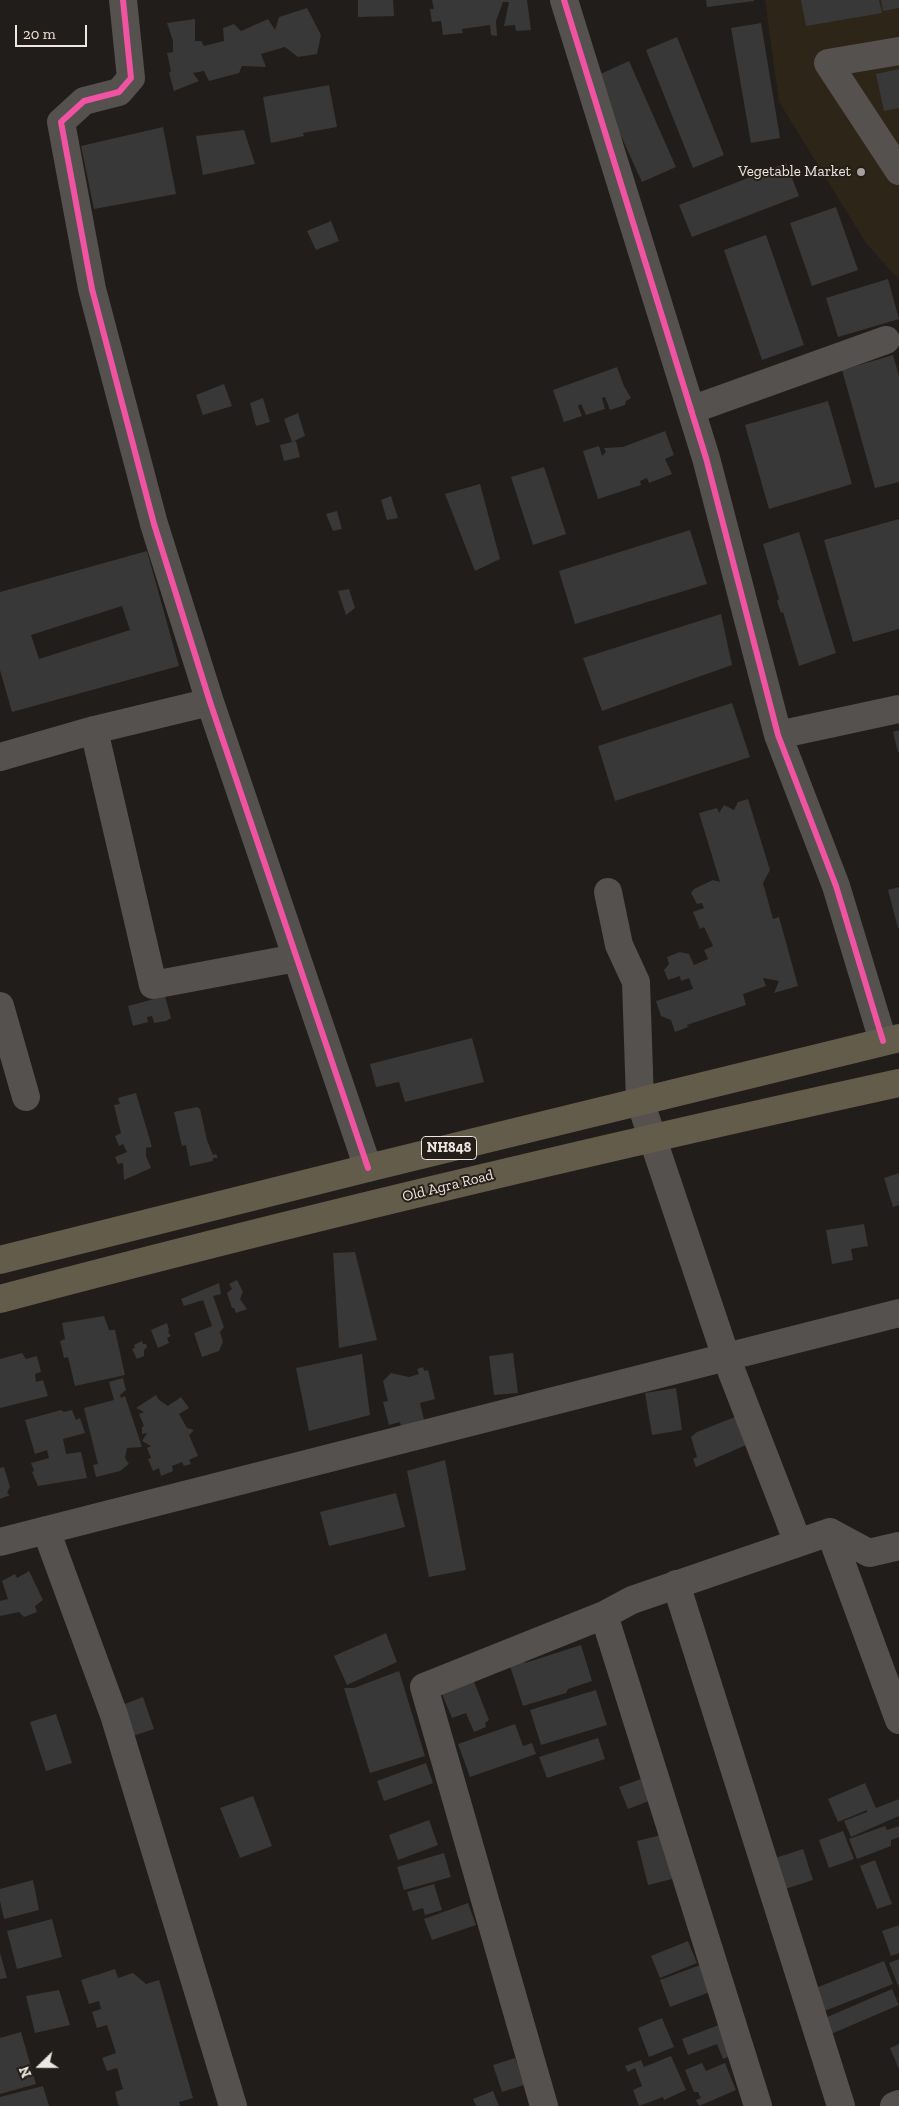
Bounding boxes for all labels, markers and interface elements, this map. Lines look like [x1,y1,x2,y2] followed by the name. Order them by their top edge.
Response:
[18,15,90,47] scale bar
[23,25,56,43] text: 20 m
[738,163,851,181] place label: Vegetable Market
[855,166,867,178] marker: Vegetable Market
[422,1136,476,1160] road number: NH848
[401,1166,495,1206] street label: Old Agra Road
[15,2041,65,2091] north arrow
[16,2064,36,2080] text: N

